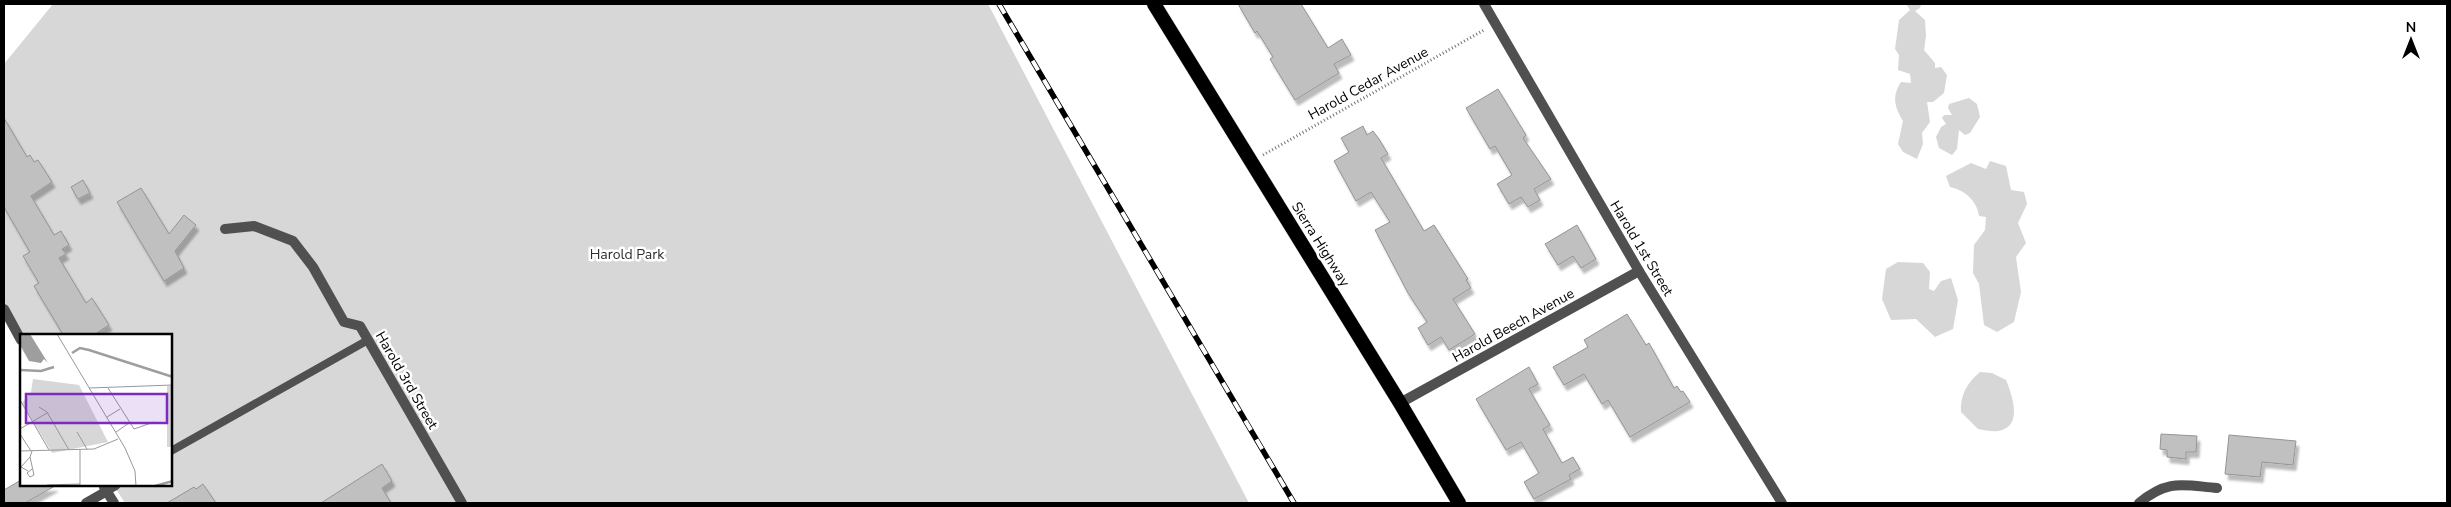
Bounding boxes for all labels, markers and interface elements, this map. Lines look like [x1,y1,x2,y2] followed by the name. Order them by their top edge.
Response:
[2386,15,2436,65] north arrow
[2406,18,2416,37] text: N
[1305,42,1432,124] street label: Harold Cedar Avenue
[1606,197,1678,300] street label: Harold 1st Street
[1287,198,1355,291] street label: Sierra Highway
[590,245,665,264] park label: Harold Park
[1449,284,1578,367] street label: Harold Beech Avenue
[371,328,442,433] street label: Harold 3rd Street
[20,334,172,487] inset map

